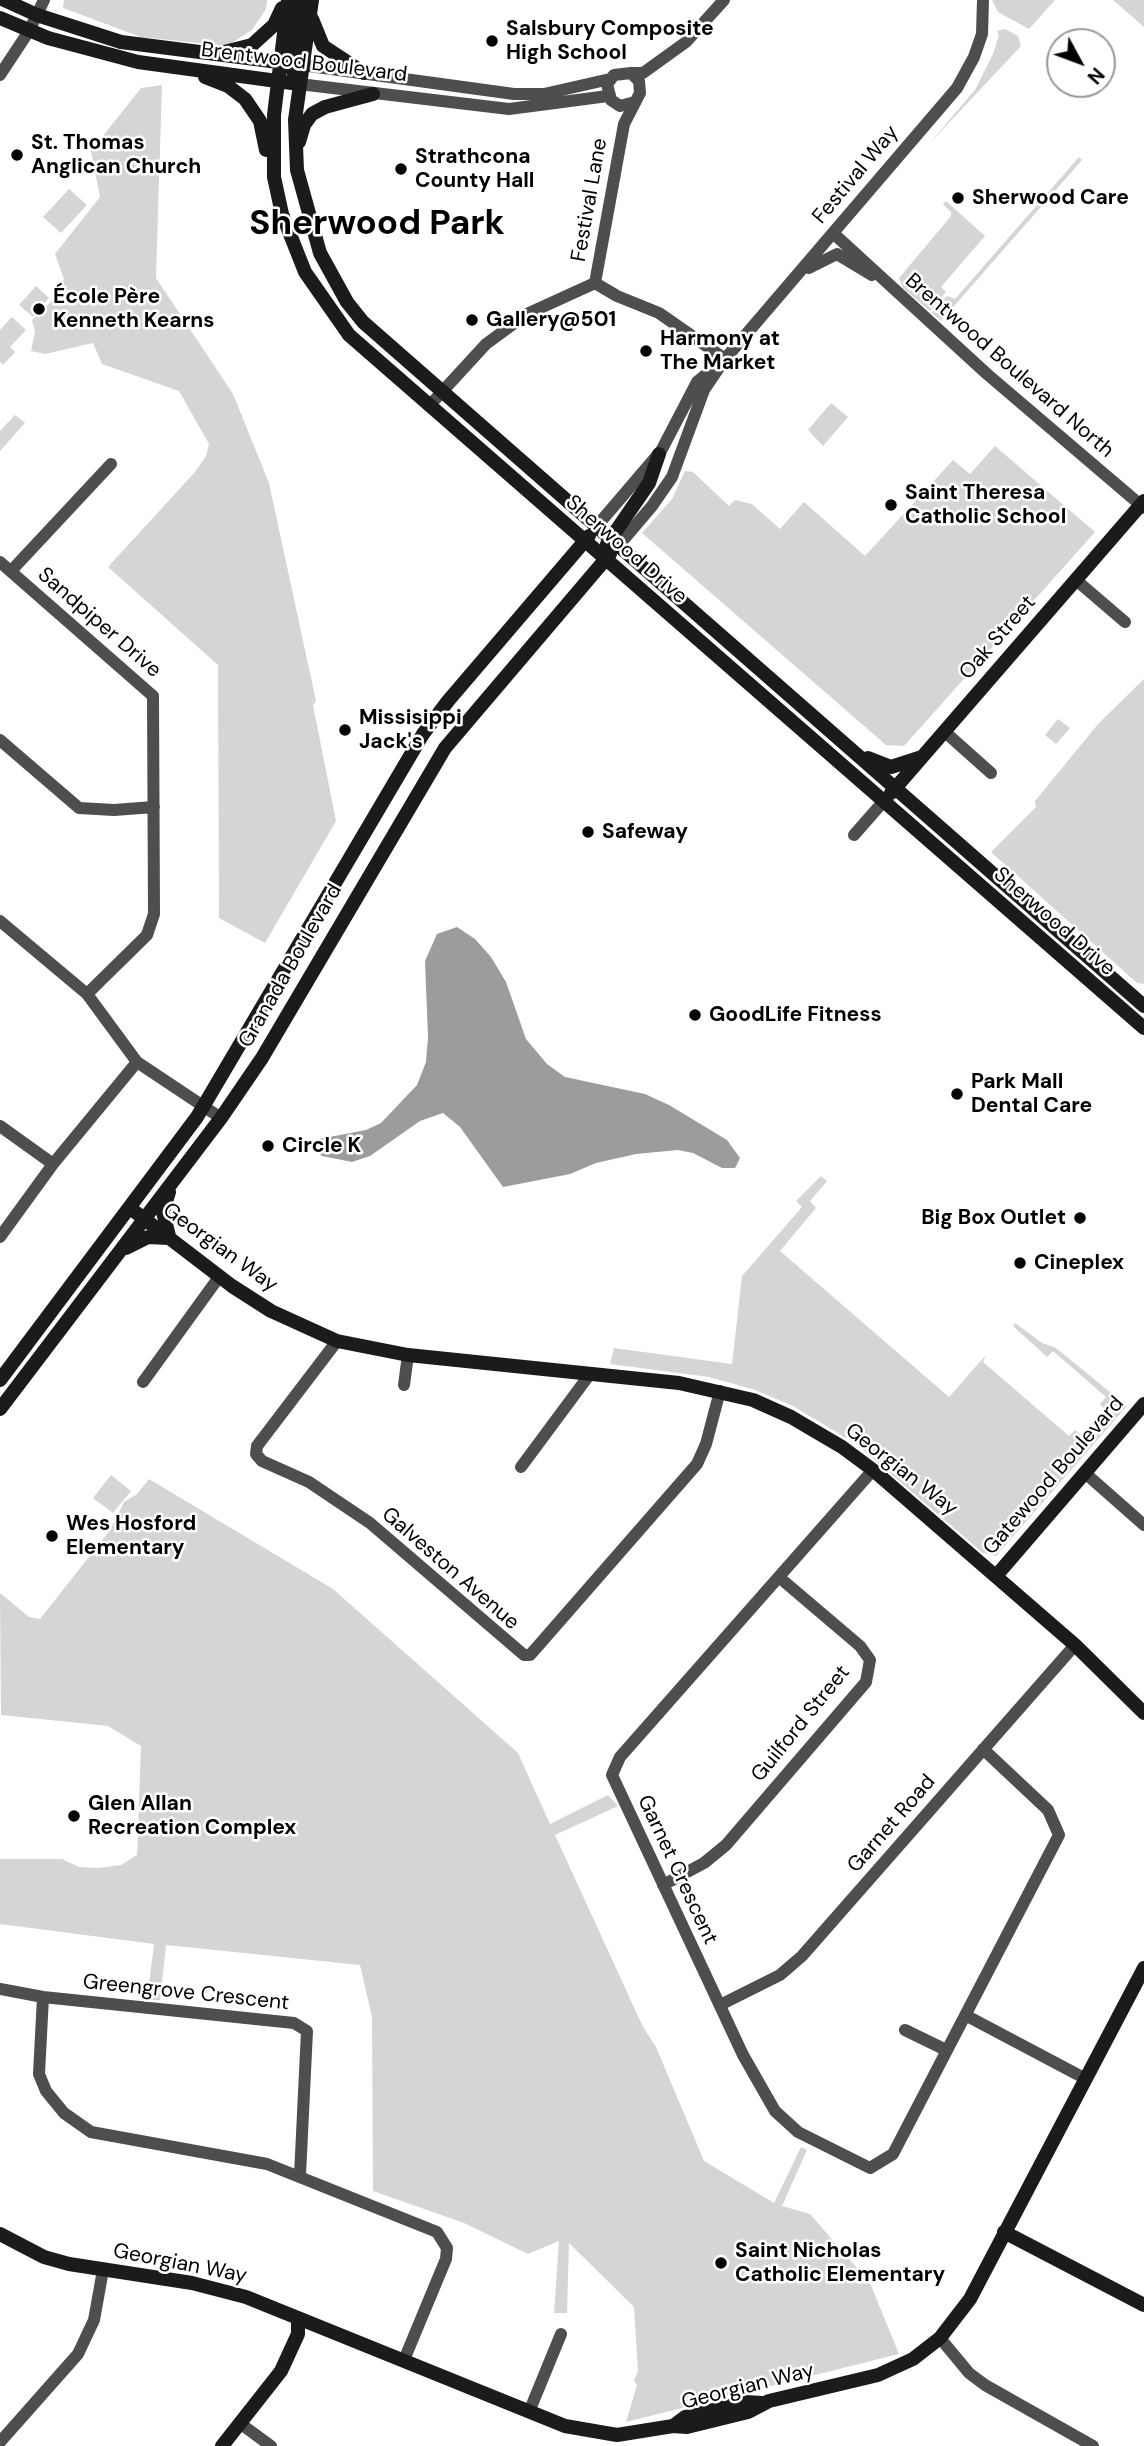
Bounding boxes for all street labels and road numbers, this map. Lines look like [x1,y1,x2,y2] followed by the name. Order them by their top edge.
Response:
[200,38,408,88] street label: Brentwood Boulevard
[808,121,904,229] street label: Festival Way
[567,136,613,264] street label: Festival Lane
[900,269,1118,463] street label: Brentwood Boulevard North
[560,490,692,610] street label: Sherwood Drive
[32,563,166,683] street label: Sandpiper Drive
[955,591,1041,685] street label: Oak Street
[988,862,1120,982] street label: Sherwood Drive
[234,880,348,1052] street label: Granada Boulevard
[158,1198,282,1298] street label: Georgian Way
[978,1392,1130,1560] street label: Gatewood Boulevard
[840,1418,962,1522] street label: Georgian Way
[376,1502,524,1636] street label: Galveston Avenue
[746,1661,856,1787] street label: Guilford Street
[843,1770,941,1878] street label: Garnet Road
[631,1791,723,1949] street label: Garnet Crescent
[82,1970,290,2016] street label: Greengrove Crescent
[111,2239,249,2289] street label: Georgian Way
[679,2358,817,2416] street label: Georgian Way

